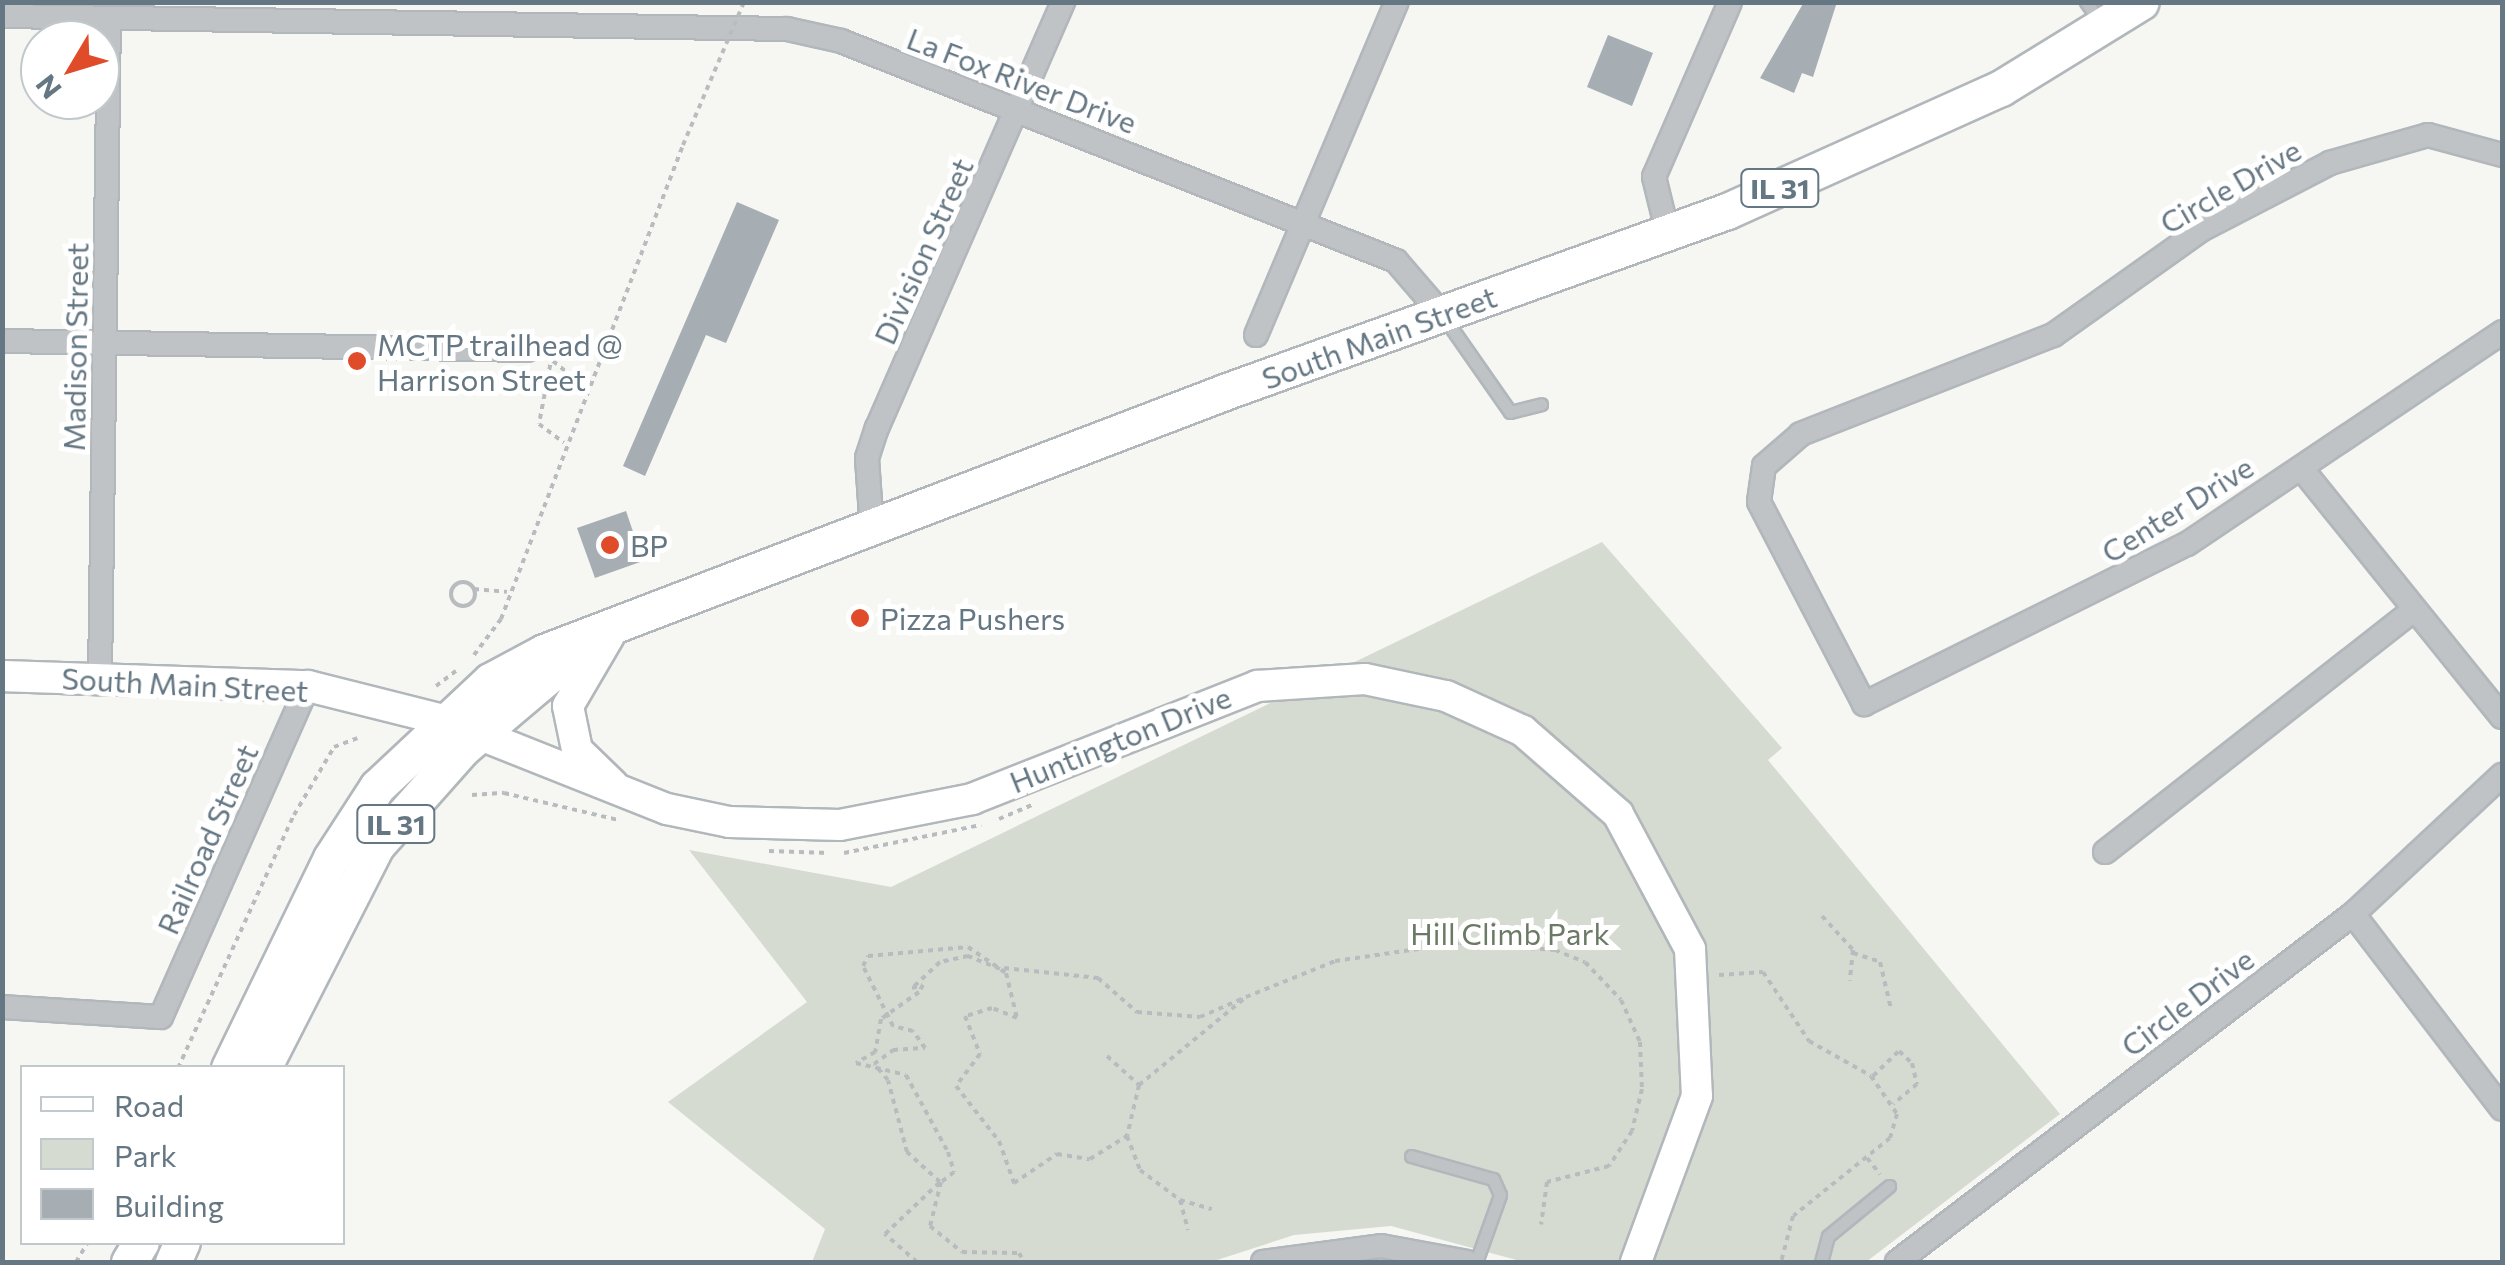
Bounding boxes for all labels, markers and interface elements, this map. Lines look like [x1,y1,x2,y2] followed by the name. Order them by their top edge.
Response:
[20,20,120,120] north arrow
[902,20,1142,140] street label: La Fox River Drive
[28,68,68,106] text: N
[2153,131,2307,241] street label: Circle Drive
[866,152,980,350] street label: Division Street
[1740,165,1820,211] road number: IL 31
[55,242,95,452] street label: Madison Street
[1257,278,1501,396] street label: South Main Street
[377,326,623,396] place label: MCTP trailhead @ Harrison Street
[346,350,368,372] marker: MCTP trailhead @ Harrison Street
[2095,448,2259,570] street label: Center Drive
[630,527,668,563] place label: BP
[599,534,621,556] marker: BP
[880,600,1065,636] place label: Pizza Pushers
[849,607,871,629] marker: Pizza Pushers
[61,660,309,708] street label: South Main Street
[1004,678,1236,800] street label: Huntington Drive
[149,739,265,939] street label: Railroad Street
[356,801,436,847] road number: IL 31
[1410,915,1610,951] park label: Hill Climb Park
[2114,941,2260,1063] street label: Circle Drive
[20,1065,345,1245] legend
[114,1086,184,1123] text: Road
[114,1136,177,1173] text: Park
[114,1186,224,1223] text: Building

